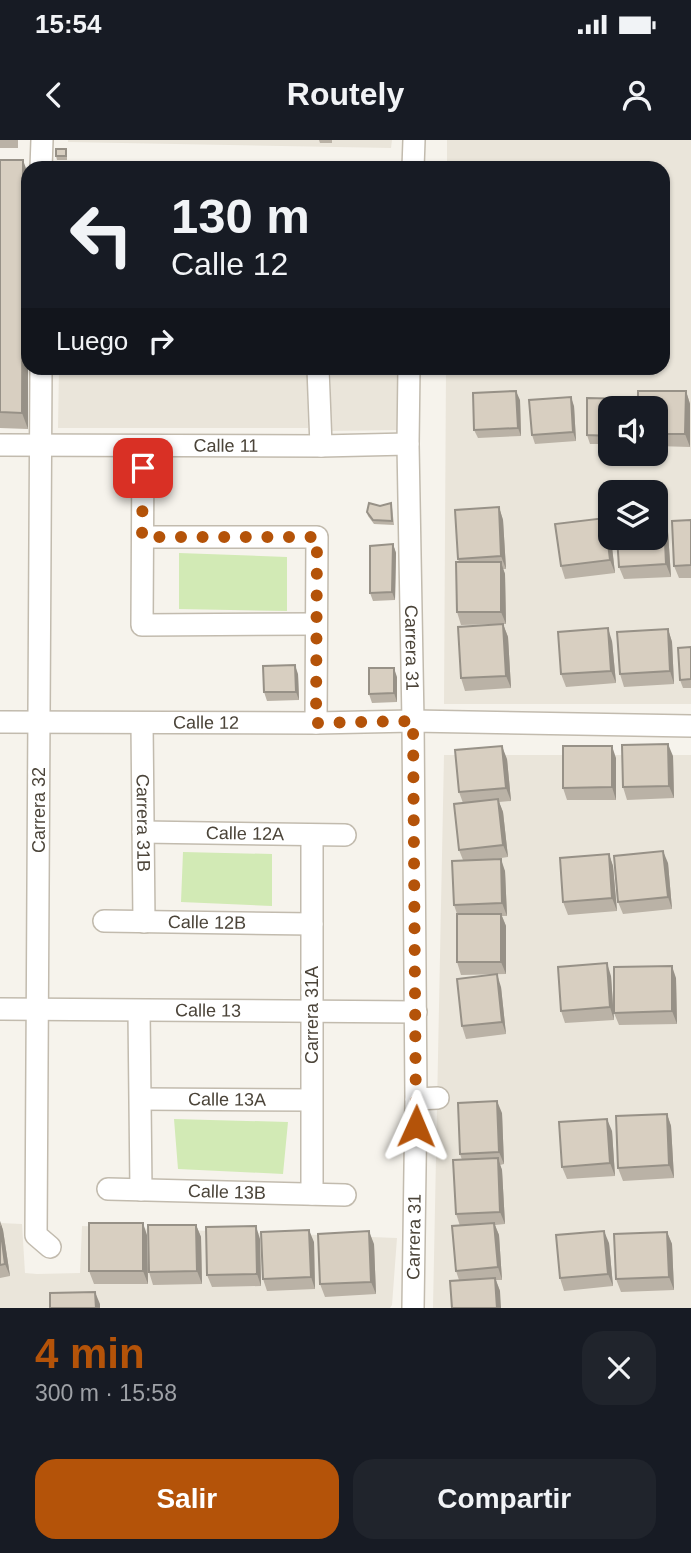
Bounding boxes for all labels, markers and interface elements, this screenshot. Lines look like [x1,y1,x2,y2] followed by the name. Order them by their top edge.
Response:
[35,9,102,39] text: 15:54
[35,76,73,114] icon: back
[287,76,404,112] text: Routely
[618,76,656,114] icon: person
[56,189,147,280] icon: left
[171,189,310,243] text: 130 m
[171,246,288,282] text: Calle 12
[142,322,180,360] icon: right
[56,326,128,356] text: Luego
[598,396,668,550] map controls
[598,396,668,466] button: sound
[194,436,258,456] street label: Calle 11
[113,438,173,498] pin
[124,449,162,487] icon: arrive
[598,480,668,550] button: layers
[401,605,422,691] street label: Carrera 31
[173,713,239,733] street label: Calle 12
[29,767,49,853] street label: Carrera 32
[133,774,153,872] street label: Carrera 31B
[206,823,284,844] street label: Calle 12A
[168,912,246,933] street label: Calle 12B
[302,966,322,1064] street label: Carrera 31A
[175,1000,241,1021] street label: Calle 13
[188,1089,266,1110] street label: Calle 13A
[379,1089,453,1163] position arrow
[188,1181,266,1203] street label: Calle 13B
[403,1194,425,1280] street label: Carrera 31
[35,1330,145,1377] text: 4 min
[582,1331,656,1405] button: close
[35,1380,177,1406] text: 300 m · 15:58
[35,1459,339,1539] button: Salir
[353,1459,656,1539] button: Compartir

